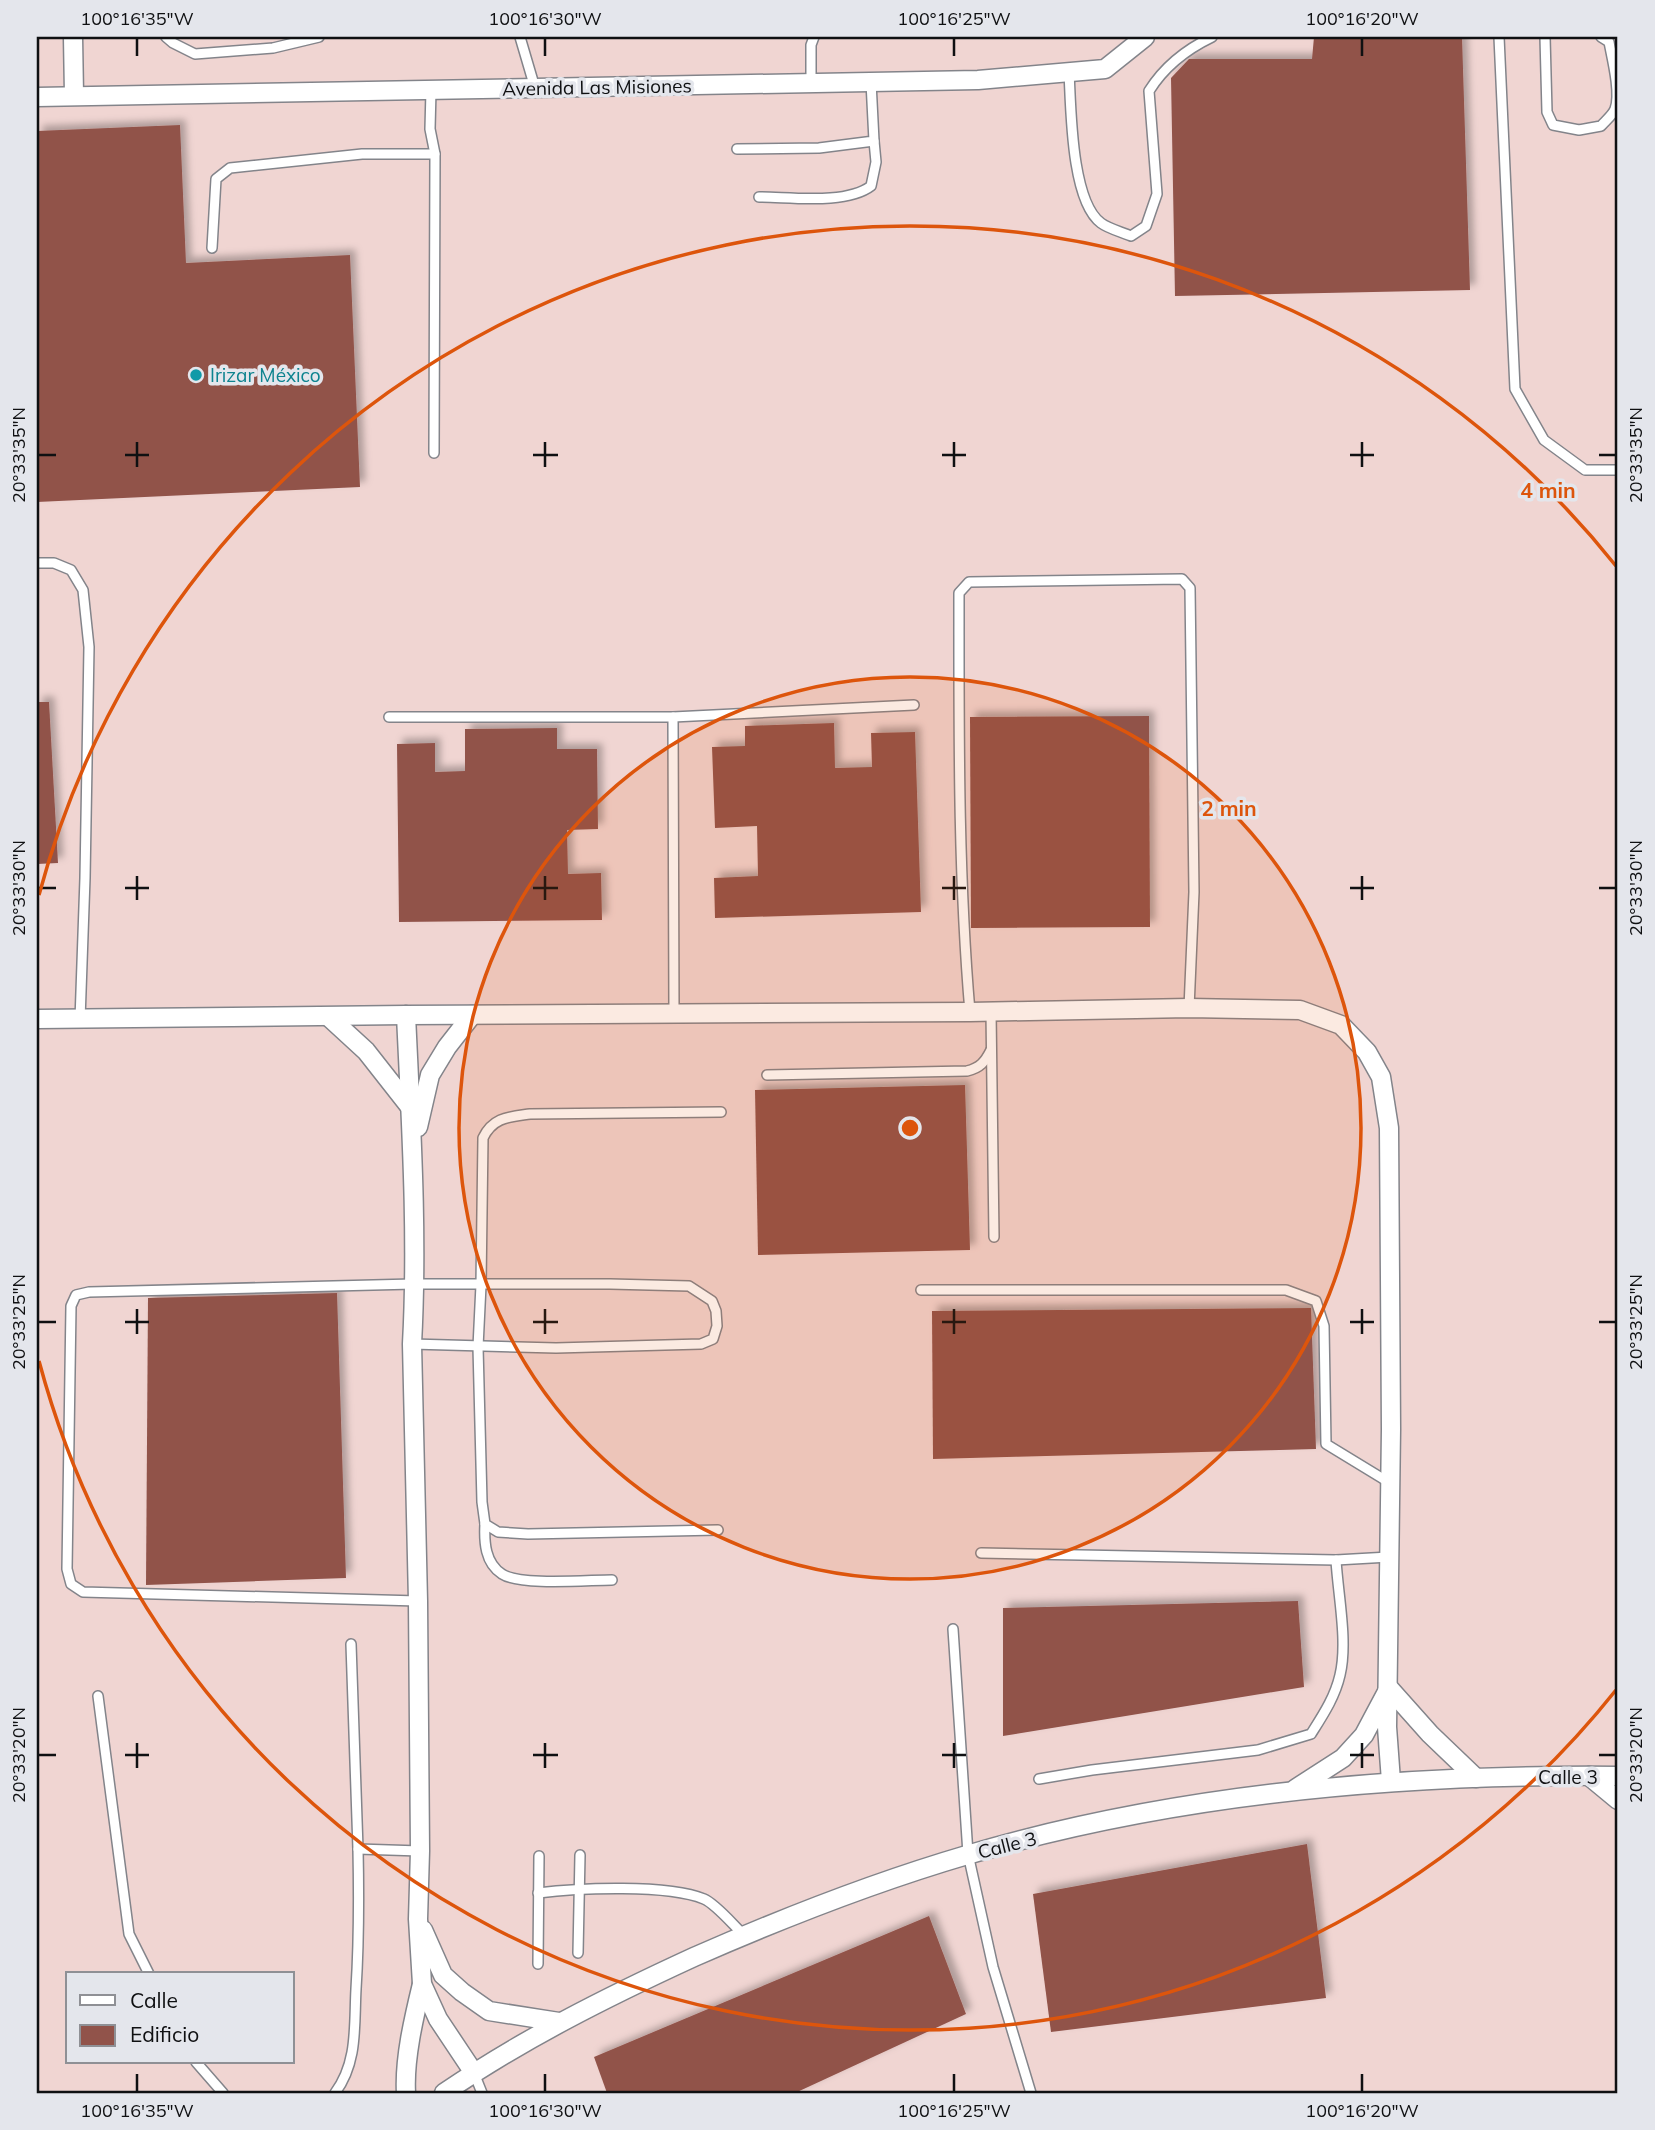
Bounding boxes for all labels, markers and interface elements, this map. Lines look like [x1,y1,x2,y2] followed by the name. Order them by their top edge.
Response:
[80,7,194,30] text: 100°16'35"W
[488,7,602,30] text: 100°16'30"W
[897,7,1011,30] text: 100°16'25"W
[1305,7,1419,30] text: 100°16'20"W
[502,73,692,101] street label: Avenida Las Misiones
[210,363,321,387] place label: Irizar México
[188,367,204,383] marker: Irizar México
[7,407,30,503] text: 20°33'35"N
[1624,407,1647,503] text: 20°33'35"N
[1520,477,1576,503] text: 4 min
[1201,795,1257,821] text: 2 min
[7,840,30,936] text: 20°33'30"N
[1624,840,1647,936] text: 20°33'30"N
[898,1116,922,1140] centre of rings
[7,1274,30,1370] text: 20°33'25"N
[1624,1274,1647,1370] text: 20°33'25"N
[7,1707,30,1803] text: 20°33'20"N
[1624,1707,1647,1803] text: 20°33'20"N
[1538,1765,1598,1789] street label: Calle 3
[975,1826,1039,1864] street label: Calle 3
[66,1972,294,2064] legend
[130,1987,178,2013] text: Calle
[130,2021,199,2047] text: Edificio
[80,2099,194,2122] text: 100°16'35"W
[488,2099,602,2122] text: 100°16'30"W
[897,2099,1011,2122] text: 100°16'25"W
[1305,2099,1419,2122] text: 100°16'20"W

